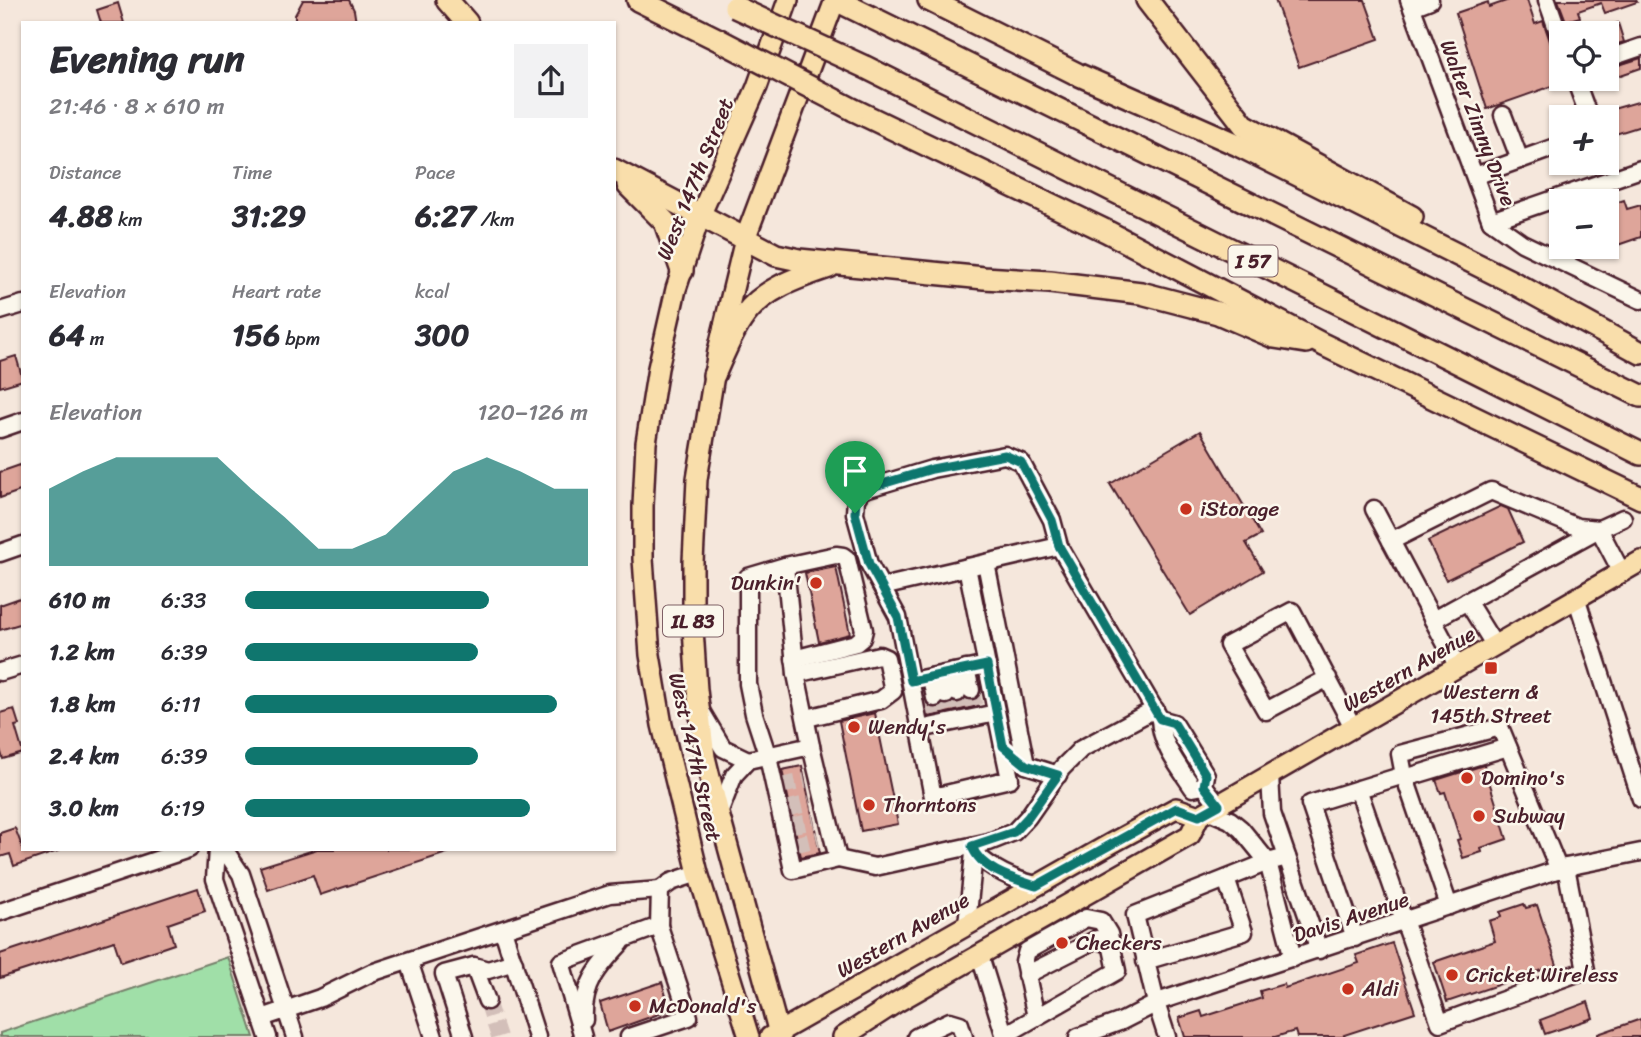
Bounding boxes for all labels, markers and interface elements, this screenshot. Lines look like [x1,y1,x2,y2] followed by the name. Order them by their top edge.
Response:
[1549,21,1619,259] map controls
[1549,21,1619,91] button: locate
[49,26,245,93] text: Evening run
[1429,34,1527,212] street label: Walter Zimny Drive
[514,44,588,118] button: share
[49,86,224,127] text: 21:46 · 8 × 610 m
[645,92,745,266] street label: West 147th Street
[1549,105,1619,175] button: +
[49,156,121,189] text: Distance
[232,156,272,189] text: Time
[415,156,455,189] text: Pace
[49,189,113,243] text: 4.88
[232,189,306,243] text: 31:29
[415,189,476,243] text: 6:27
[1549,189,1619,259] button: −
[113,203,143,236] text: km
[476,203,515,236] text: /km
[1228,246,1278,276] road number: I 57
[49,275,126,308] text: Elevation
[232,275,321,308] text: Heart rate
[415,275,450,308] text: kcal
[49,308,85,362] text: 64
[232,308,280,362] text: 156
[415,308,469,362] text: 300
[85,322,104,355] text: m
[280,322,320,355] text: bpm
[49,392,142,433] text: Elevation
[477,392,588,433] text: 120–126 m
[825,441,885,513] pin
[836,452,874,490] icon: arrive
[1200,490,1280,528] place label: iStorage
[1178,501,1194,517] marker: iStorage
[731,564,802,602] place label: Dunkin'
[808,575,824,591] marker: Dunkin'
[49,580,110,621] text: 610 m
[161,580,206,621] text: 6:33
[663,606,723,636] road number: IL 83
[1335,615,1483,723] street label: Western Avenue
[49,632,115,673] text: 1.2 km
[161,632,208,673] text: 6:39
[1483,660,1499,676] marker: Western & 145th Street
[657,669,733,845] street label: West 147th Street
[1430,673,1552,735] place label: Western & 145th Street
[49,684,116,725] text: 1.8 km
[161,684,201,725] text: 6:11
[868,708,946,746] place label: Wendy's
[846,719,862,735] marker: Wendy's
[49,736,119,777] text: 2.4 km
[161,736,208,777] text: 6:39
[1481,759,1565,797] place label: Domino's
[1459,770,1475,786] marker: Domino's
[883,786,977,824] place label: Thorntons
[49,788,119,829] text: 3.0 km
[161,788,205,829] text: 6:19
[861,797,877,813] marker: Thorntons
[1493,797,1565,835] place label: Subway
[1471,808,1487,824] marker: Subway
[1288,880,1415,954] street label: Davis Avenue
[829,881,977,989] street label: Western Avenue
[1076,924,1162,962] place label: Checkers
[1054,935,1070,951] marker: Checkers
[1466,956,1618,994] place label: Cricket Wireless
[1444,967,1460,983] marker: Cricket Wireless
[1361,970,1400,1008] place label: Aldi
[1340,981,1356,997] marker: Aldi
[649,987,757,1025] place label: McDonald's
[627,998,643,1014] marker: McDonald's

